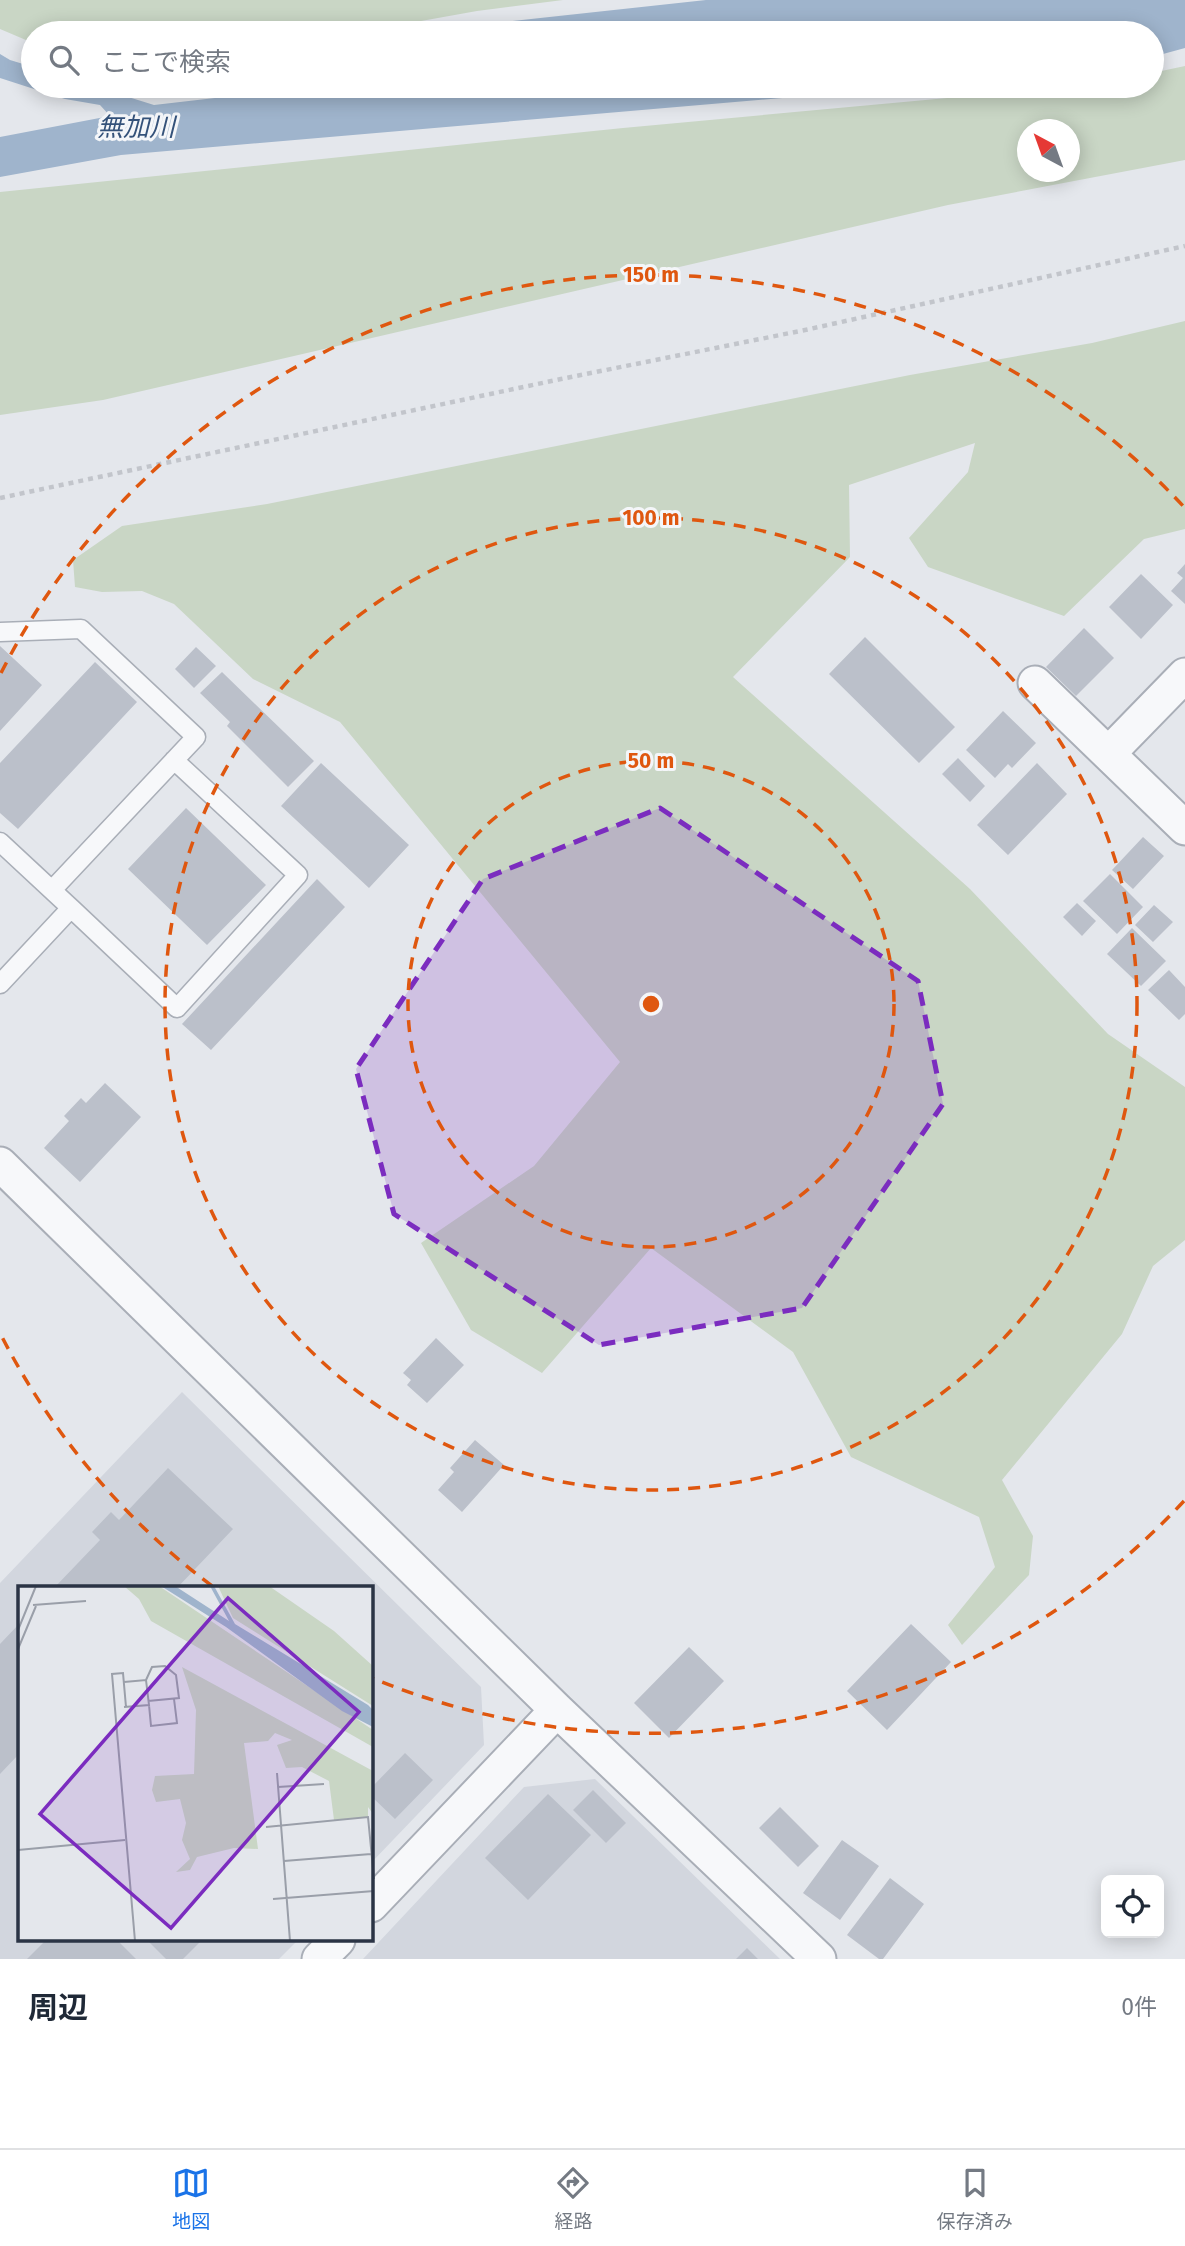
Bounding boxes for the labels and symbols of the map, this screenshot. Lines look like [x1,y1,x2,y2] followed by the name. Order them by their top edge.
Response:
[97,112,178,143] water label: 無加川
[1017,119,1080,182] north arrow
[623,262,679,288] text: 150 m
[622,505,680,531] text: 100 m
[628,748,674,774] text: 50 m
[639,992,663,1016] centre of rings
[18,1586,373,1941] inset map

